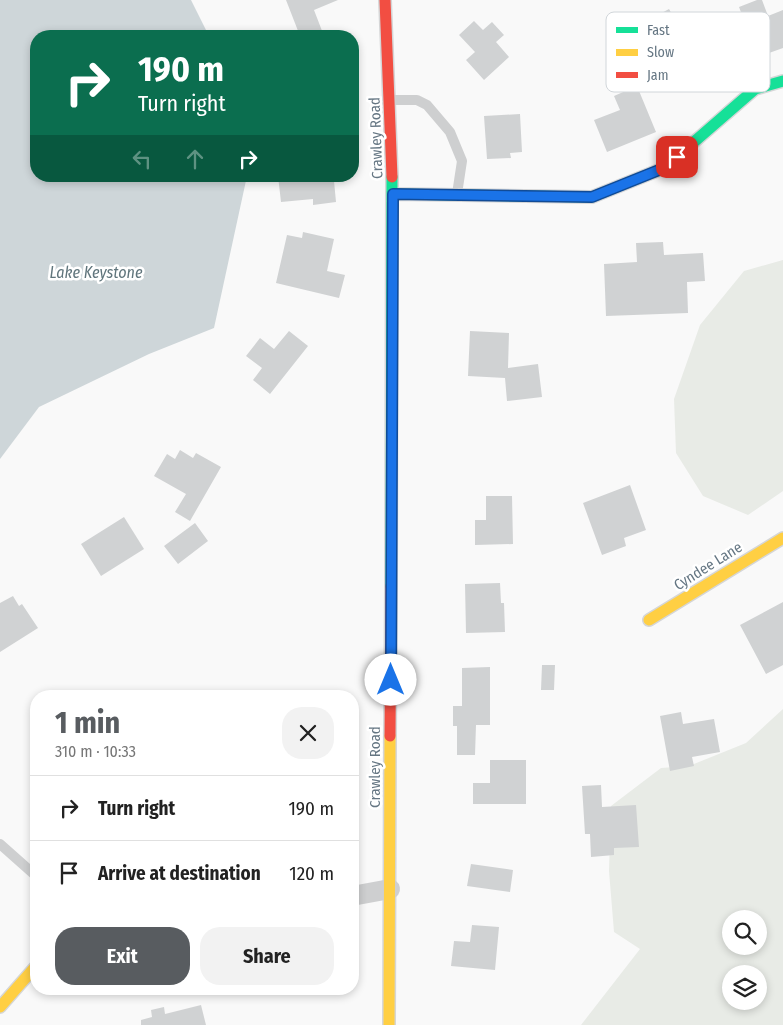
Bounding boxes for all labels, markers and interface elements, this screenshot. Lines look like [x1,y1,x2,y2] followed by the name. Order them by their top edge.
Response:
[606,12,770,92] legend
[647,22,670,39] text: Fast
[647,44,674,61] text: Slow
[138,48,224,90] text: 190 m
[55,50,120,115] icon: right
[647,67,668,84] text: Jam
[138,90,226,117] text: Turn right
[366,97,386,179] street label: Crawley Road
[656,136,698,178] pin
[663,143,691,171] icon: arrive
[128,145,156,173] icon: left
[181,145,209,173] icon: ahead
[234,145,262,173] icon: right
[50,263,143,282] water label: Lake Keystone
[671,538,745,594] street label: Cyndee Lane
[364,653,416,705] position arrow
[55,705,120,741] text: 1 min
[282,707,334,759] button: close
[366,726,384,808] street label: Crawley Road
[55,742,136,761] text: 310 m · 10:33
[55,794,83,822] icon: right
[98,797,175,820] text: Turn right
[288,797,334,820] text: 190 m
[55,859,83,887] icon: arrive
[98,862,261,885] text: Arrive at destination
[289,862,334,885] text: 120 m
[722,910,767,1010] map controls
[722,910,767,955] button: search
[55,927,190,985] button: Exit
[200,927,334,985] button: Share
[722,965,767,1010] button: layers

